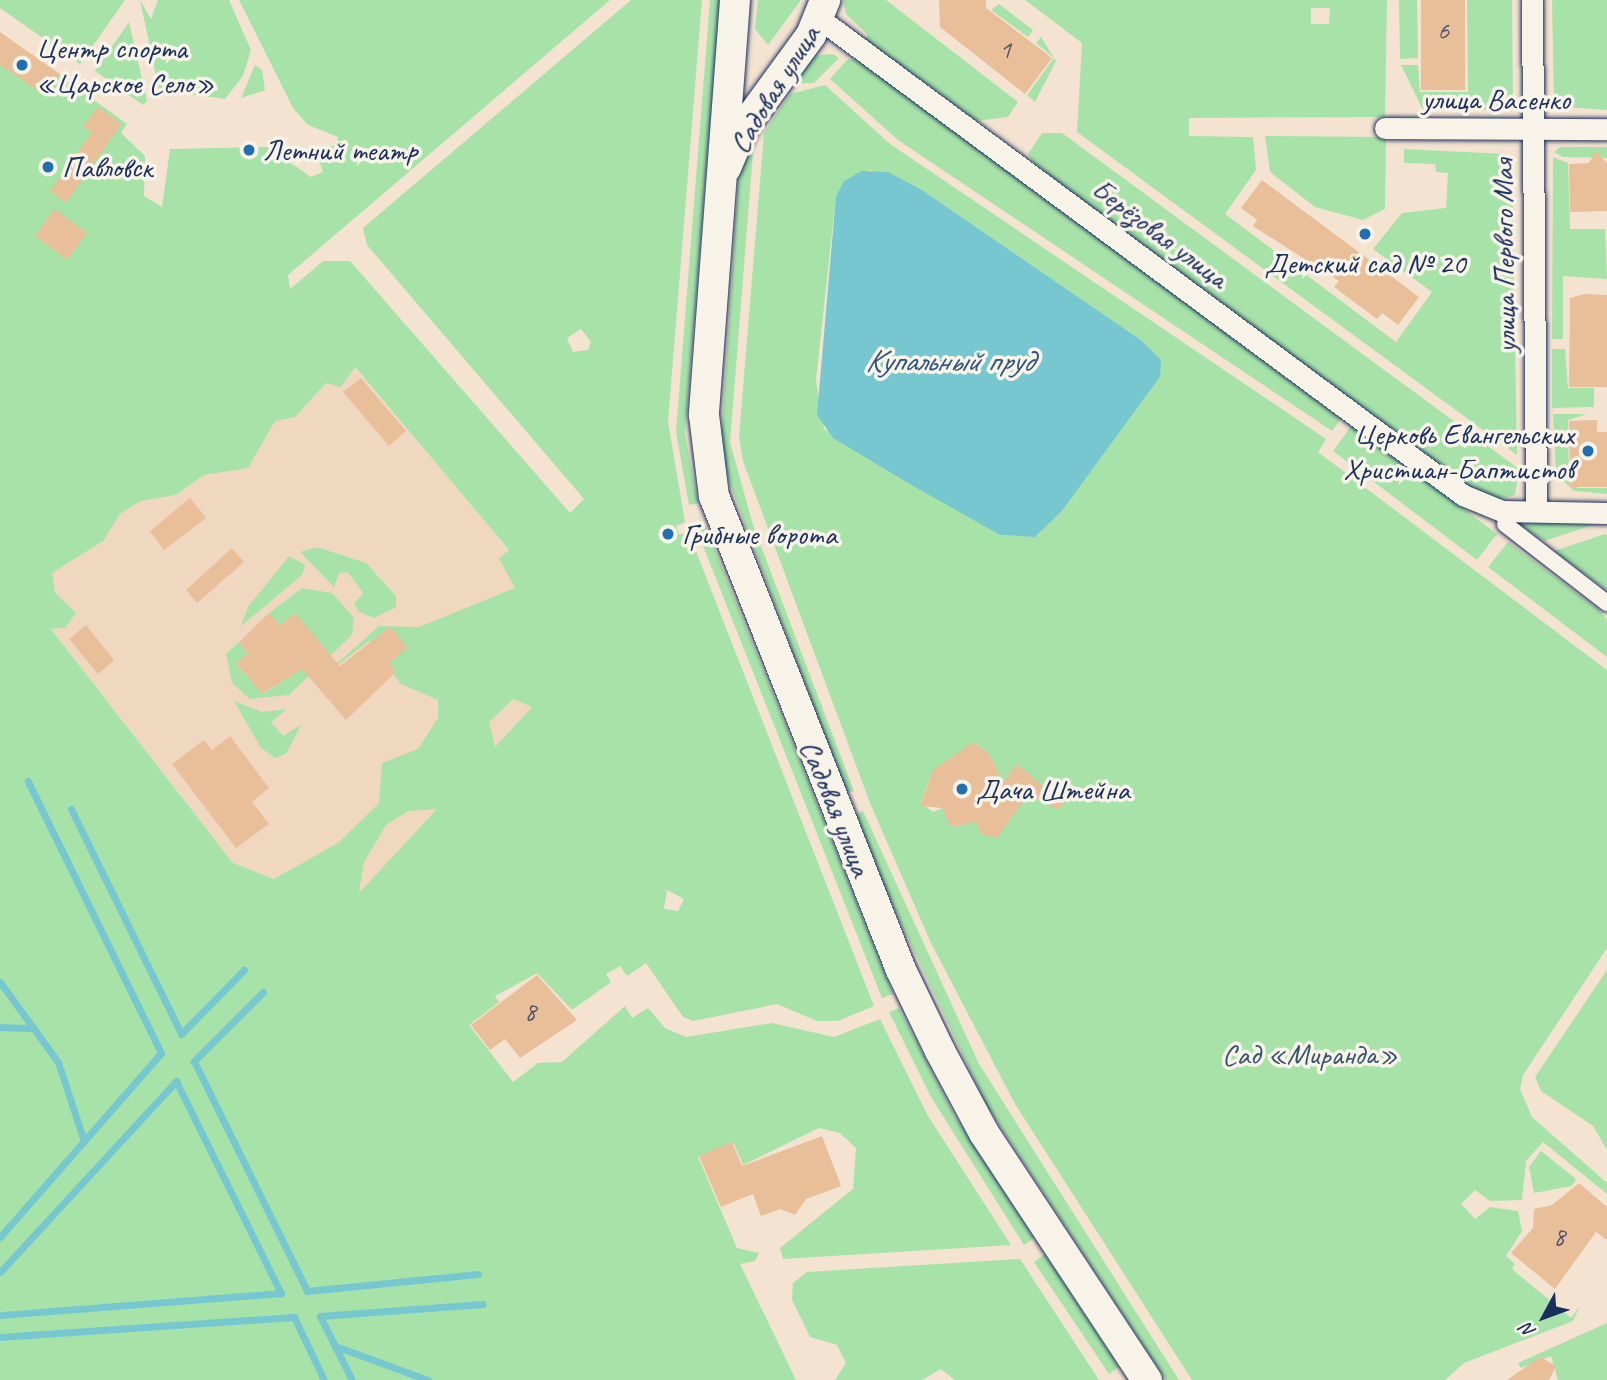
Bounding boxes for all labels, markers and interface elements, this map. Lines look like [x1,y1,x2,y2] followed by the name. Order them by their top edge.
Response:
[1437,15,1449,47] house number: 6
[720,18,828,160] street label: Садовая улица
[36,30,214,100] place label: Центр спорта «Царское Село»
[999,34,1011,66] house number: 1
[14,57,30,73] marker: Центр спорта «Царское Село»
[1422,81,1570,117] street label: улица Васенко
[263,132,417,168] place label: Летний театр
[241,142,257,158] marker: Летний театр
[62,149,152,185] place label: Павловск
[40,159,56,175] marker: Павловск
[1484,159,1524,353] street label: улица Первого Мая
[1085,170,1235,296] street label: Берёзовая улица
[1357,226,1373,242] marker: Детский сад № 20
[1265,245,1465,281] place label: Детский сад № 20
[865,342,1033,380] water label: Купальный пруд
[1343,416,1574,486] place label: Церковь Евангельских Христиан-Баптистов
[1580,443,1596,459] marker: Церковь Евангельских Христиан-Баптистов
[682,516,835,552] place label: Грибные ворота
[660,526,676,542] marker: Грибные ворота
[792,734,880,882] street label: Садовая улица
[976,771,1127,807] place label: Дача Штейна
[954,781,970,797] marker: Дача Штейна
[524,996,536,1028] house number: 8
[1222,1036,1398,1072] park label: Сад «Миранда»
[1553,1221,1565,1253] house number: 8
[1509,1282,1579,1352] north arrow
[1515,1318,1541,1343] text: N

